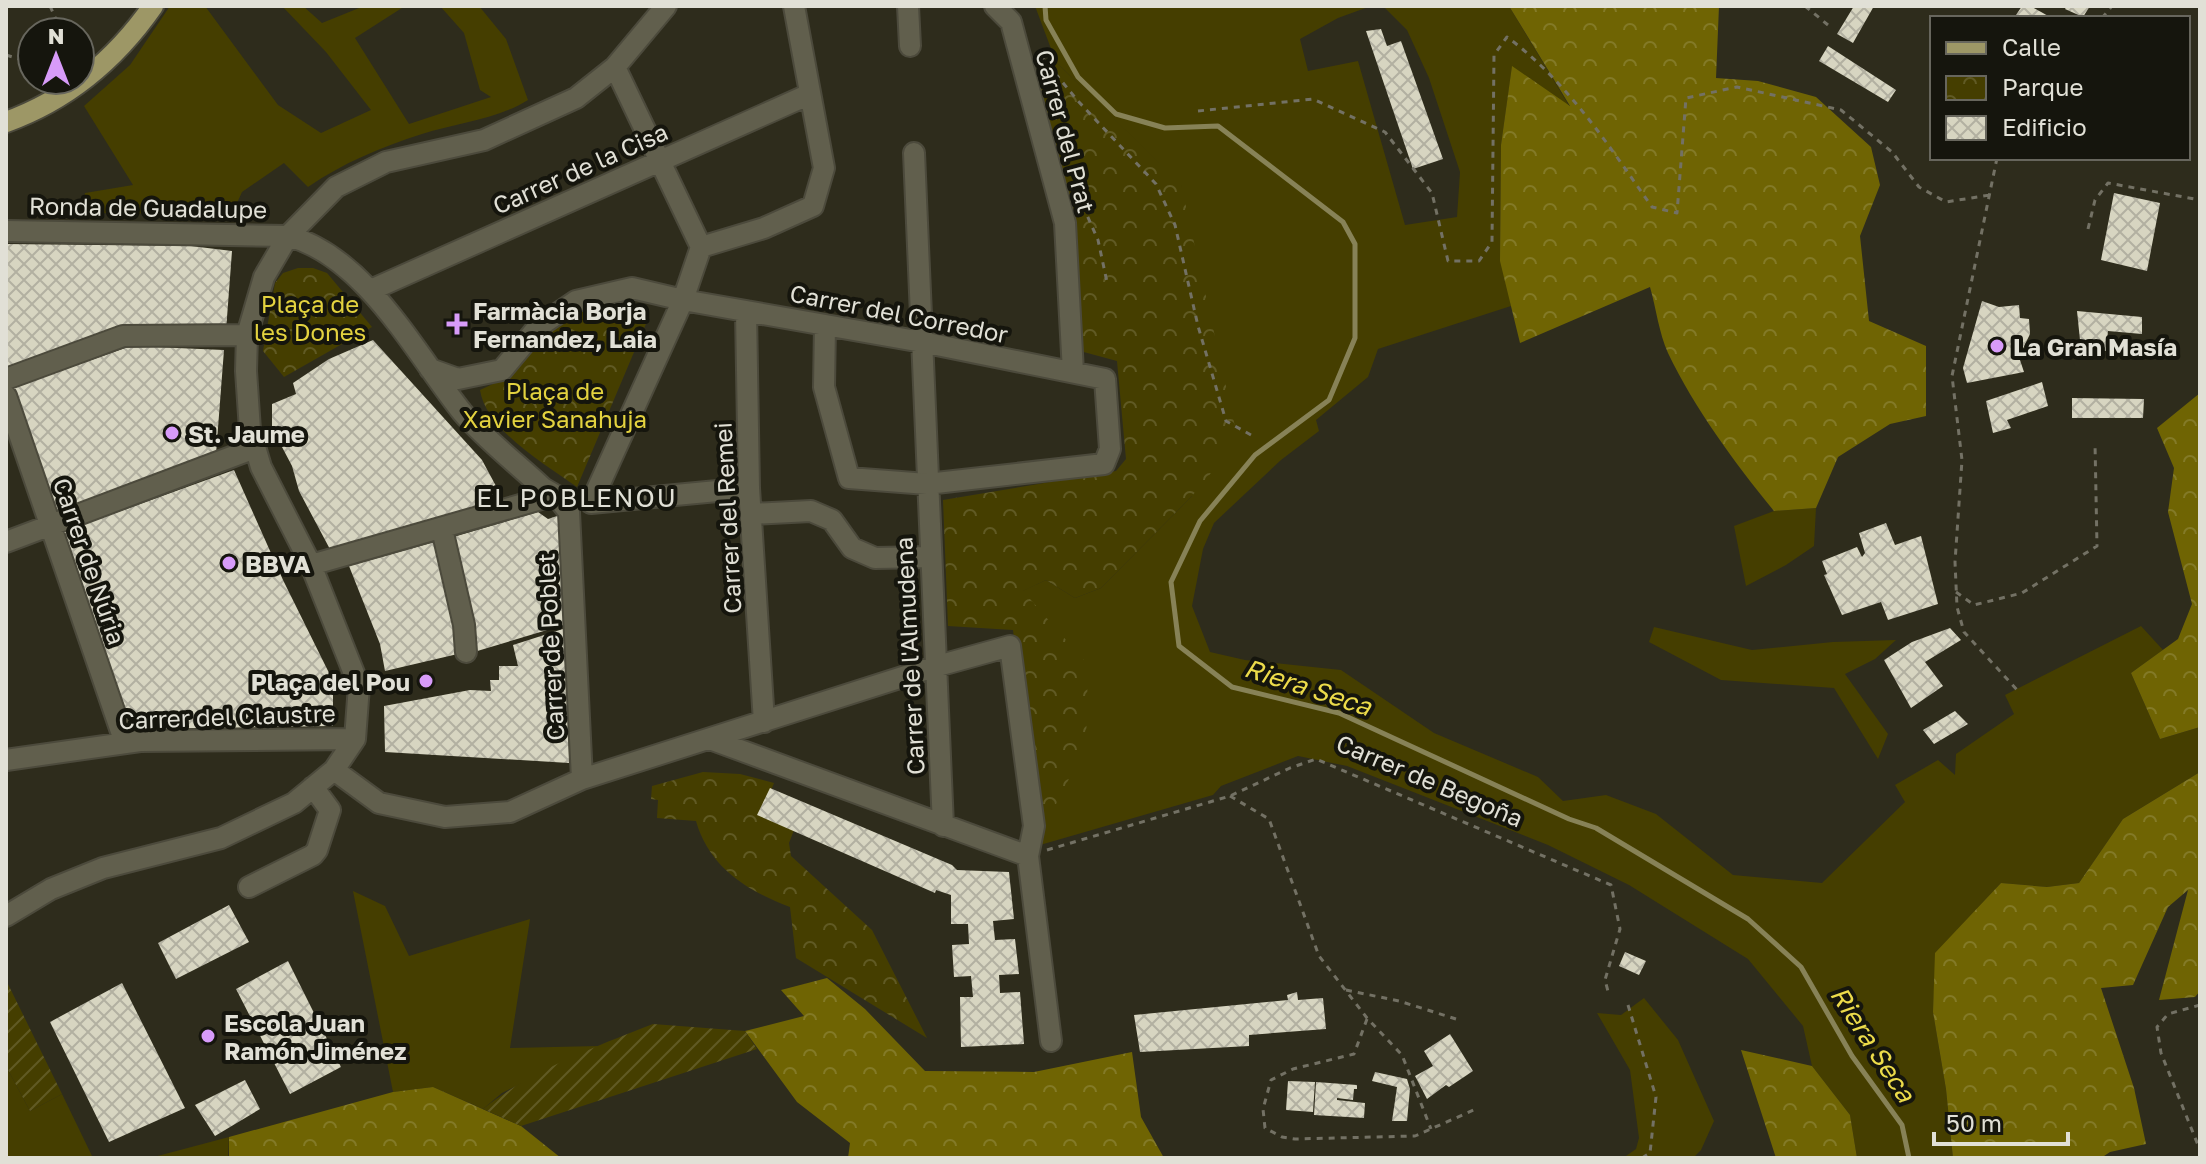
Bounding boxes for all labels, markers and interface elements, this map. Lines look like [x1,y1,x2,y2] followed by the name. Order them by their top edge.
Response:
[16,16,96,96] north arrow
[1930,16,2190,160] legend
[48,22,64,49] text: N
[2002,32,2061,61] text: Calle
[1030,46,1102,216] street label: Carrer del Prat
[2002,72,2083,101] text: Parque
[2002,112,2087,141] text: Edificio
[488,116,672,220] street label: Carrer de la Cisa
[29,190,267,224] street label: Ronda de Guadalupe
[787,278,1011,348] street label: Carrer del Corredor
[254,289,366,346] park label: Plaça de les Dones
[473,296,657,353] place label: Farmàcia Borja Fernandez, Laia
[448,315,466,333] marker: Farmàcia Borja Fernandez, Laia
[2013,332,2177,361] place label: La Gran Masía
[1988,337,2006,355] marker: La Gran Masía
[463,376,647,433] park label: Plaça de Xavier Sanahuja
[188,419,305,448] place label: St. Jaume
[708,422,746,614] street label: Carrer del Remei
[163,424,181,442] marker: St. Jaume
[48,474,132,648] street label: Carrer de Núria
[476,482,678,513] district label: EL POBLENOU
[888,536,930,776] street label: Carrer de l'Almudena
[245,549,311,578] place label: BBVA
[531,552,569,742] street label: Carrer de Poblet
[220,554,238,572] marker: BBVA
[1241,652,1377,722] water label: Riera Seca
[251,667,410,696] place label: Plaça del Pou
[417,672,435,690] marker: Plaça del Pou
[118,698,336,734] street label: Carrer del Claustre
[1332,728,1528,832] street label: Carrer de Begoña
[1824,980,1922,1109] water label: Riera Seca
[224,1008,406,1065] place label: Escola Juan Ramón Jiménez
[199,1027,217,1045] marker: Escola Juan Ramón Jiménez
[1934,1096,2068,1146] scale bar
[1946,1108,2002,1137] text: 50 m

